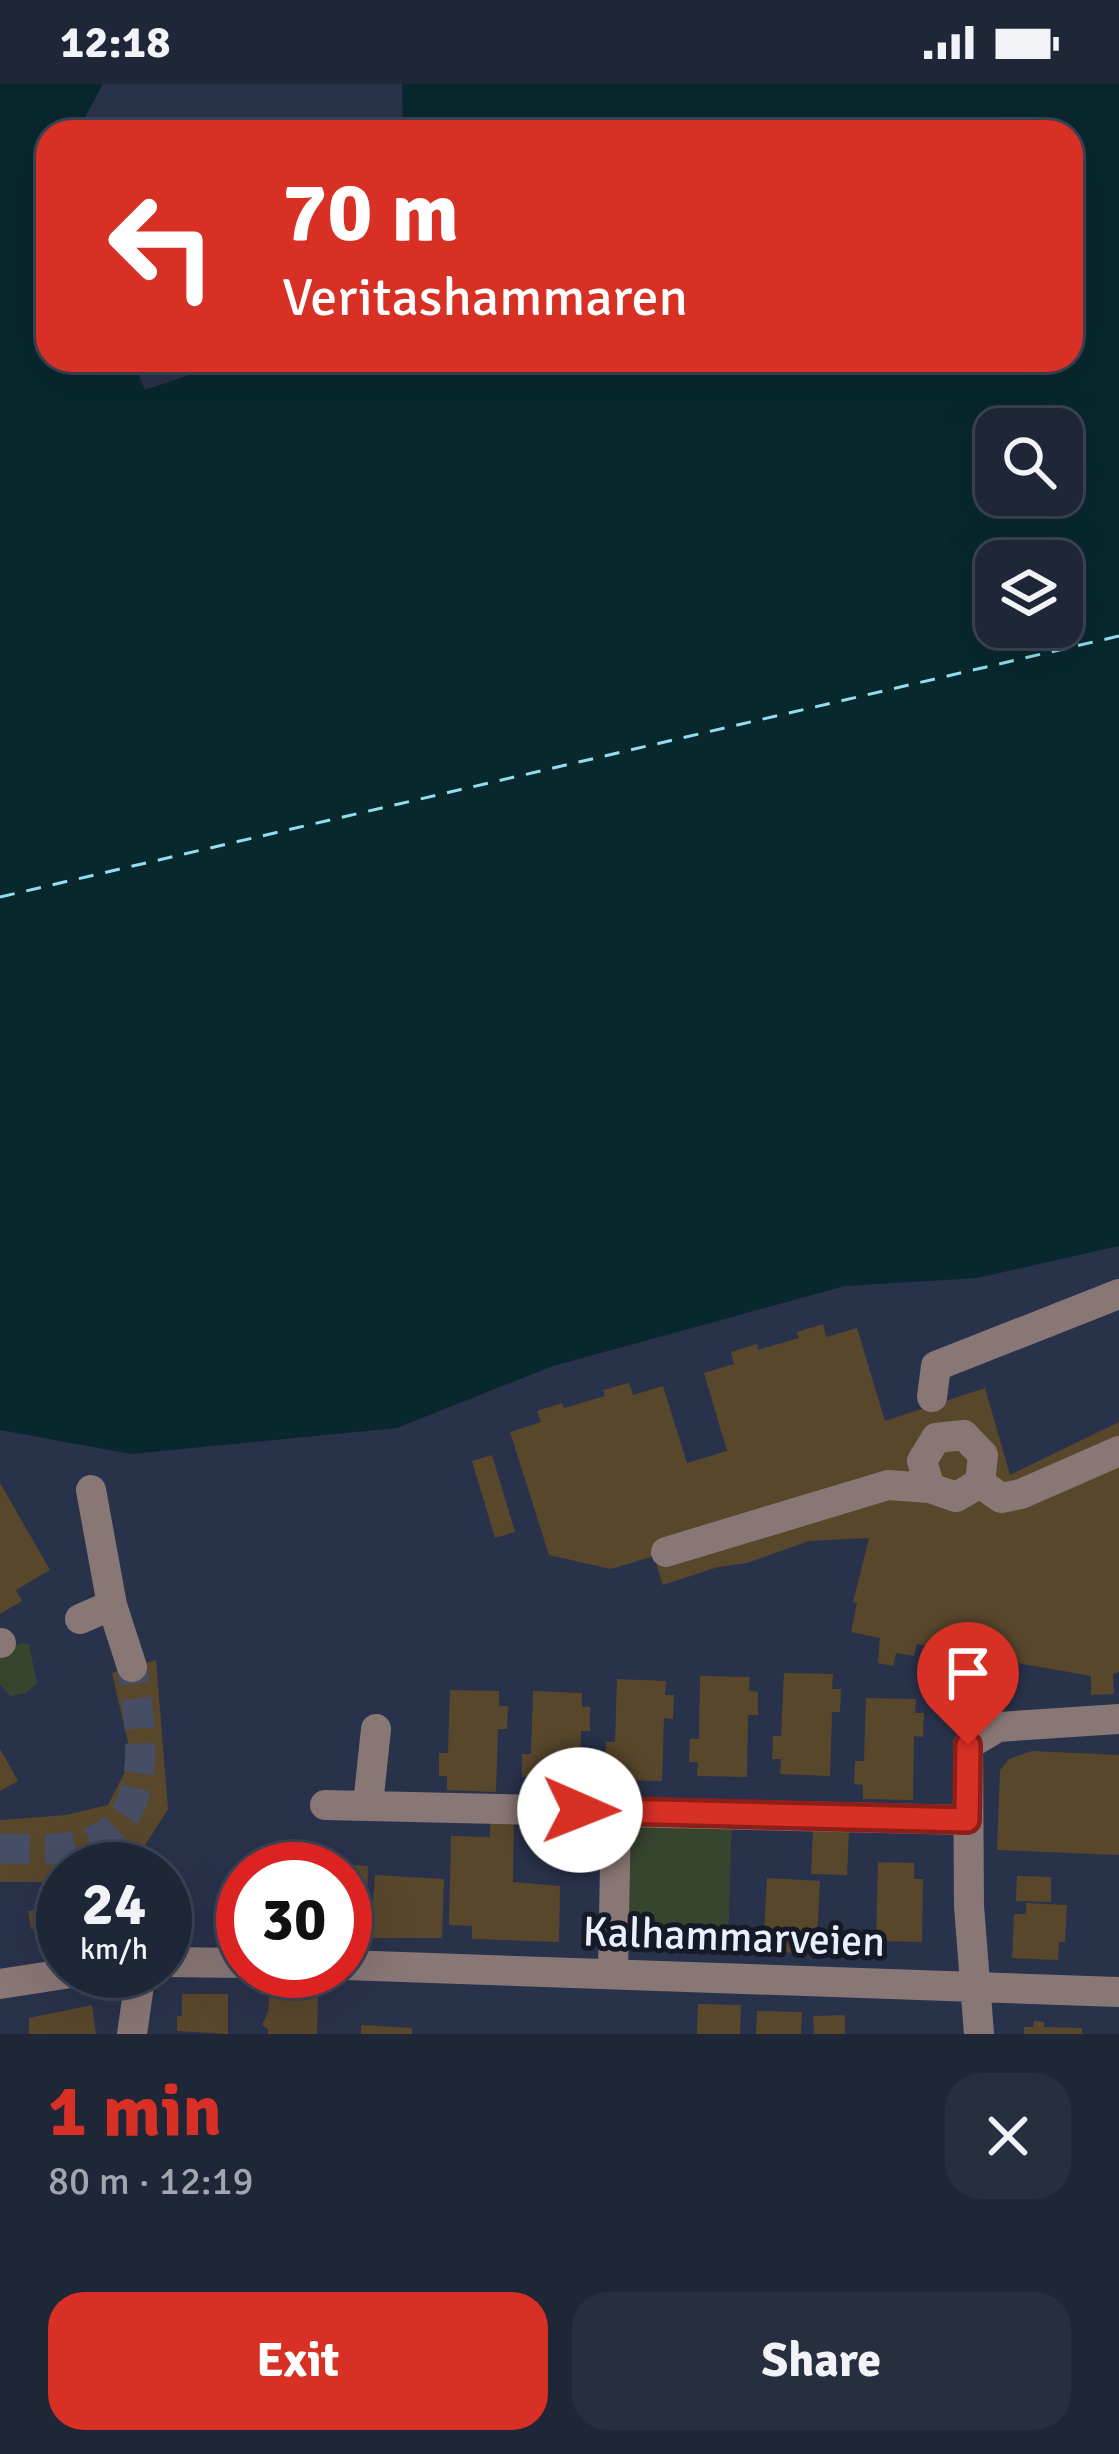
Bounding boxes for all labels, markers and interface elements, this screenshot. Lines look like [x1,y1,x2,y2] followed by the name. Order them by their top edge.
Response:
[60,15,170,70] text: 12:18
[282,161,459,265] text: 70 m
[84,168,240,324] icon: left
[282,264,688,331] text: Veritashammaren
[975,408,1083,648] map controls
[975,408,1083,516] button: search
[975,540,1083,648] button: layers
[917,1622,1019,1745] pin
[935,1640,1001,1706] icon: arrive
[517,1747,643,1873] position arrow
[216,1842,372,1998] speed limit sign: 30
[82,1868,146,1942] text: 24
[582,1906,886,1968] street label: Kalhammarveien
[80,1931,148,1968] text: km/h
[48,2067,222,2156] text: 1 min
[945,2073,1071,2199] button: close
[48,2157,254,2205] text: 80 m · 12:19
[48,2292,548,2430] button: Exit
[572,2292,1071,2430] button: Share

